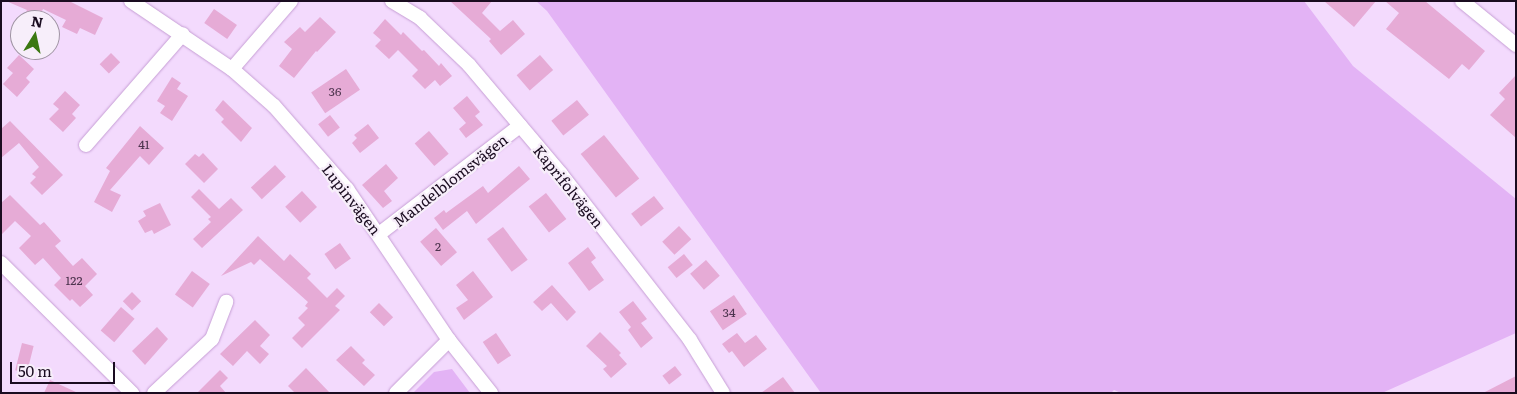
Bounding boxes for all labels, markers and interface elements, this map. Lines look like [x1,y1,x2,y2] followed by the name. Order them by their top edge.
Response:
[10,10,60,60] north arrow
[30,10,45,32] text: N
[329,85,341,99] house number: 36
[389,130,511,230] street label: Mandelblomsvägen
[138,138,150,152] house number: 41
[530,141,608,231] street label: Kaprifolvägen
[319,160,385,238] street label: Lupinvägen
[435,240,441,254] house number: 2
[65,274,83,288] house number: 122
[722,306,736,320] house number: 34
[12,352,118,384] scale bar
[18,359,52,382] text: 50 m

